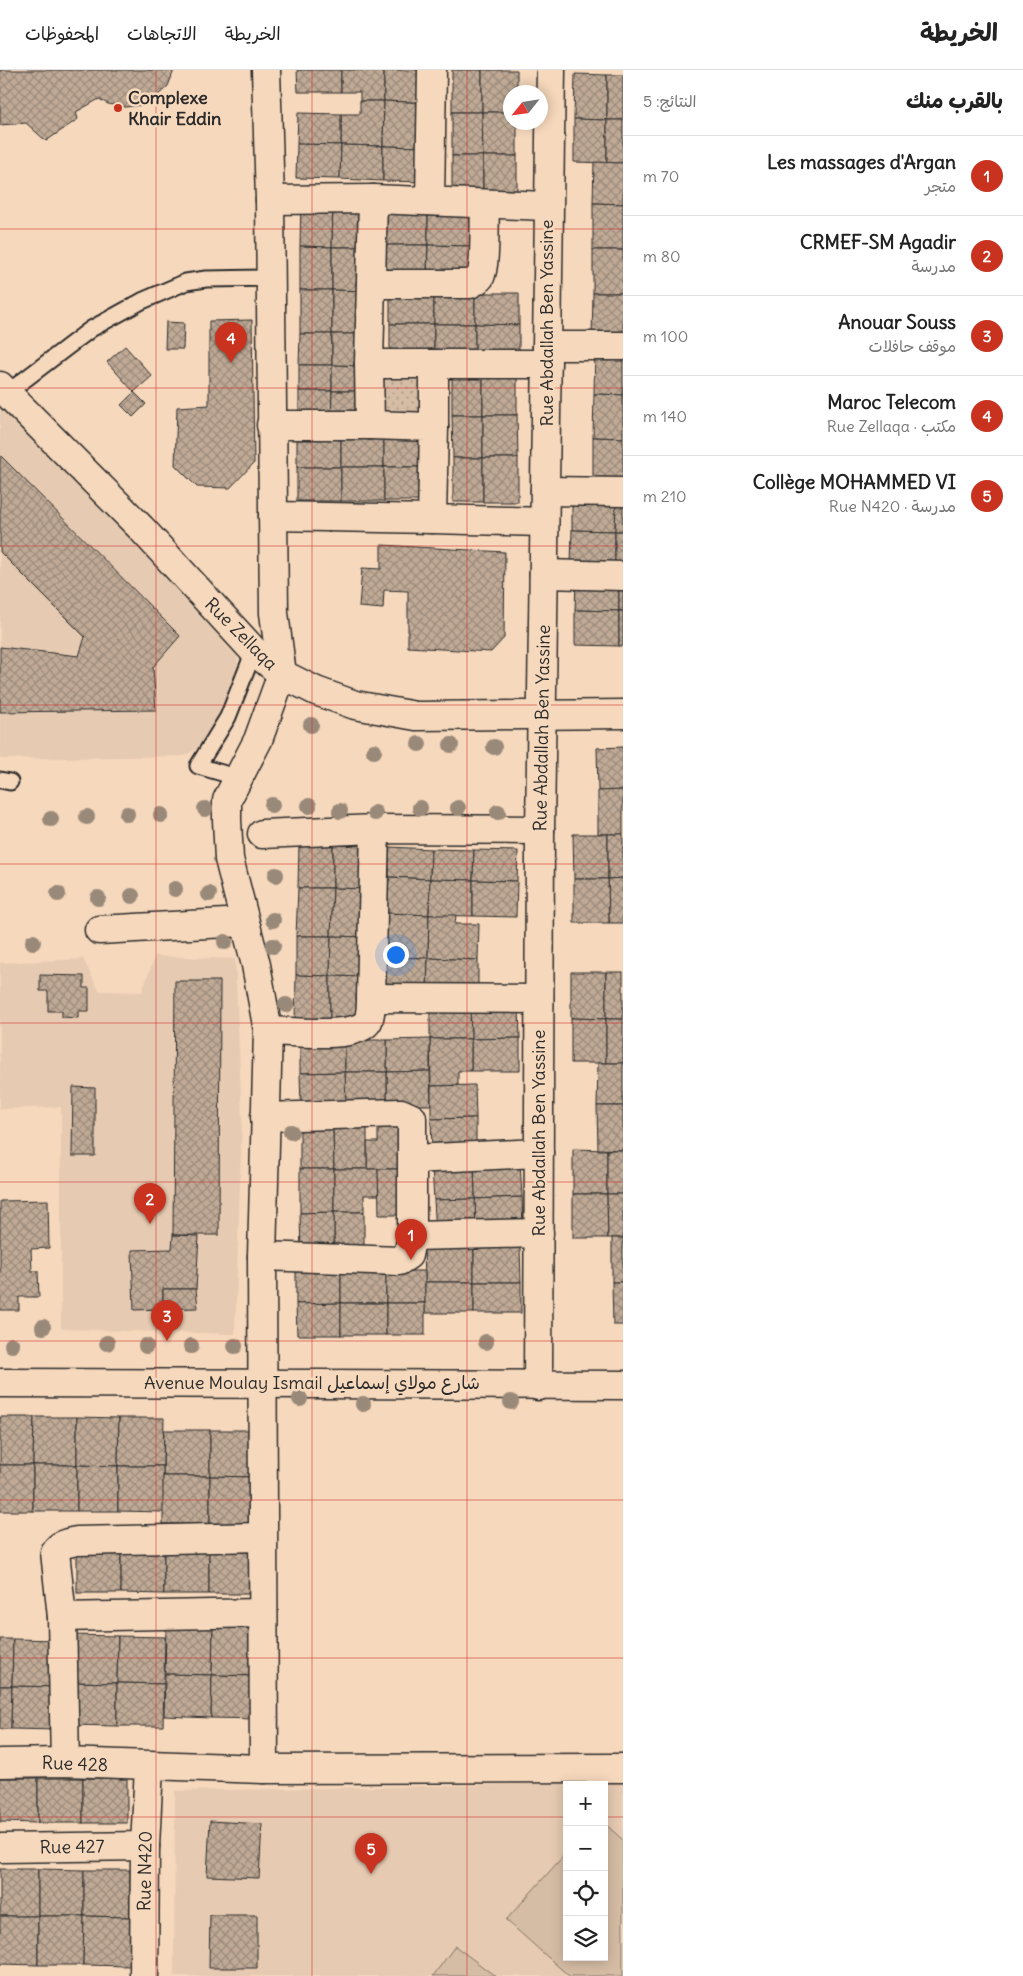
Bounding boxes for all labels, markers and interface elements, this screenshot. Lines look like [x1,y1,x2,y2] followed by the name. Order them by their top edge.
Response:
[920,17,998,47] text: الخريطة
[25,22,99,45] text: المحفوظات
[127,22,197,45] text: الاتجاهات
[225,22,281,45] text: الخريطة
[503,85,548,130] north arrow
[128,86,222,130] place label: Complexe Khair Eddin
[906,87,1003,114] text: بالقرب منك
[643,91,697,111] text: النتائج: 5
[112,102,124,114] marker: Complexe Khair Eddin
[767,150,956,174] text: Les massages d'Argan
[643,166,679,186] text: 70 m
[984,166,990,186] text: 1
[925,176,956,196] text: متجر
[535,220,558,426] street label: Rue Abdallah Ben Yassine
[800,230,956,254] text: CRMEF-SM Agadir
[643,246,681,266] text: 80 m
[983,246,991,266] text: 2
[911,256,956,276] text: مدرسة
[838,310,956,334] text: Anouar Souss
[215,322,247,363] pin: 4
[643,326,688,346] text: 100 m
[982,326,992,346] text: 3
[868,336,956,356] text: موقف حافلات
[827,390,956,414] text: Maroc Telecom
[643,406,687,426] text: 140 m
[982,406,992,426] text: 4
[827,416,956,436] text: مكتب · Rue Zellaqa
[753,470,956,494] text: Collège MOHAMMED VI
[643,486,687,506] text: 210 m
[982,486,992,506] text: 5
[829,496,956,516] text: مدرسة · Rue N420
[200,592,283,675] street label: Rue Zellaqa
[528,624,555,832] street label: Rue Abdallah Ben Yassine
[383,942,409,968] your location
[527,1030,550,1236] street label: Rue Abdallah Ben Yassine
[134,1183,166,1224] pin: 2
[395,1219,427,1260] pin: 1
[151,1300,183,1341] pin: 3
[144,1371,480,1396] street label: Avenue Moulay Ismail شارع مولاي إسماعيل
[41,1751,109,1776] street label: Rue 428
[563,1781,608,1961] map controls
[563,1781,608,1826] button: +
[563,1826,608,1871] button: −
[132,1831,157,1911] street label: Rue N420
[355,1833,387,1874] pin: 5
[39,1834,105,1859] street label: Rue 427
[563,1871,608,1916] button: locate
[563,1916,608,1961] button: layers

